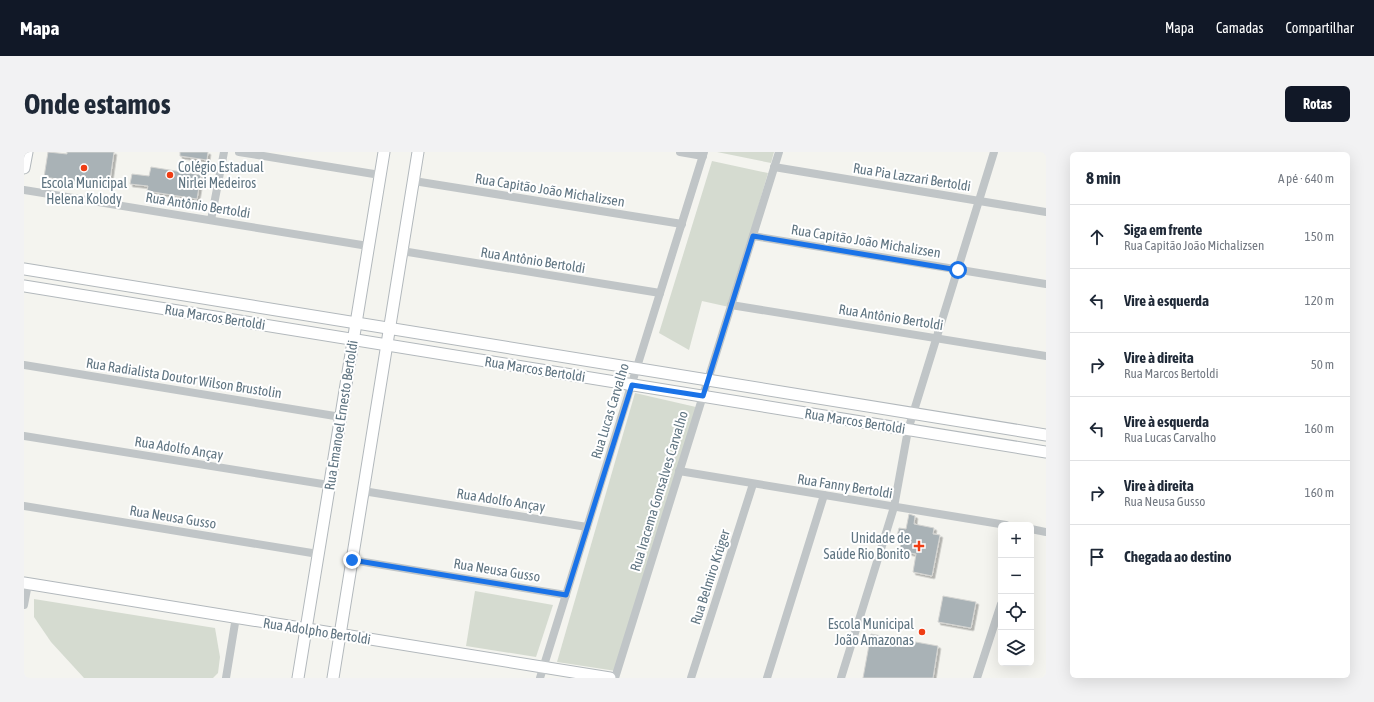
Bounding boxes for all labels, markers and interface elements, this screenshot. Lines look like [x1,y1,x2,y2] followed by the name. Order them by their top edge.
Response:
[20,17,59,39] text: Mapa
[1165,20,1194,36] text: Mapa
[1216,20,1264,36] text: Camadas
[1286,20,1354,36] text: Compartilhar
[1285,86,1350,122] button: Rotas
[24,88,171,120] text: Onde estamos
[178,159,264,191] place label: Colégio Estadual Nirlei Medeiros
[852,160,972,194] street label: Rua Pia Lazzari Bertoldi
[79,163,89,173] marker: Escola Municipal Helena Kolody
[1086,168,1121,188] text: 8 min
[165,170,175,180] marker: Colégio Estadual Nirlei Medeiros
[474,170,626,210] street label: Rua Capitão João Michalizsen
[1278,171,1334,186] text: A pé · 640 m
[41,175,127,207] place label: Escola Municipal Helena Kolody
[145,189,251,221] street label: Rua Antônio Bertoldi
[790,221,942,261] street label: Rua Capitão João Michalizsen
[1124,221,1202,238] text: Siga em frente
[1086,226,1108,248] icon: ahead
[1305,229,1334,244] text: 150 m
[1124,238,1264,253] text: Rua Capitão João Michalizsen
[480,244,586,276] street label: Rua Antônio Bertoldi
[949,261,967,279] route start
[1086,290,1108,312] icon: left
[1124,292,1209,309] text: Vire à esquerda
[1305,293,1334,308] text: 120 m
[164,301,266,333] street label: Rua Marcos Bertoldi
[838,301,944,333] street label: Rua Antônio Bertoldi
[321,339,361,491] street label: Rua Emanoel Ernesto Bertoldi
[1124,349,1194,366] text: Vire à direita
[484,353,586,385] street label: Rua Marcos Bertoldi
[1086,354,1108,376] icon: right
[85,355,283,401] street label: Rua Radialista Doutor Wilson Brustolin
[1311,357,1334,372] text: 50 m
[588,361,632,461] street label: Rua Lucas Carvalho
[1124,366,1218,381] text: Rua Marcos Bertoldi
[804,405,906,437] street label: Rua Marcos Bertoldi
[627,409,691,573] street label: Rua Iracema Gonsalves Carvalho
[1124,413,1209,430] text: Vire à esquerda
[1086,418,1108,440] icon: left
[1305,421,1334,436] text: 160 m
[1124,430,1216,445] text: Rua Lucas Carvalho
[134,433,225,463] street label: Rua Adolfo Ançay
[796,471,894,501] street label: Rua Fanny Bertoldi
[1124,477,1194,494] text: Vire à direita
[1086,482,1108,504] icon: right
[456,485,547,515] street label: Rua Adolfo Ançay
[1305,485,1334,500] text: 160 m
[1124,494,1205,509] text: Rua Neusa Gusso
[128,502,218,532] street label: Rua Neusa Gusso
[998,522,1034,666] map controls
[998,522,1034,558] button: +
[687,527,733,626] street label: Rua Belmiro Krüger
[824,530,910,562] place label: Unidade de Saúde Rio Bonito
[913,540,925,552] marker: Unidade de Saúde Rio Bonito
[1086,546,1108,568] icon: arrive
[1124,548,1232,565] text: Chegada ao destino
[343,551,361,569] route end
[452,555,542,585] street label: Rua Neusa Gusso
[998,558,1034,594] button: −
[998,594,1034,630] button: locate
[262,615,372,647] street label: Rua Adolpho Bertoldi
[828,616,914,648] place label: Escola Municipal João Amazonas
[917,627,927,637] marker: Escola Municipal João Amazonas
[998,630,1034,666] button: layers

